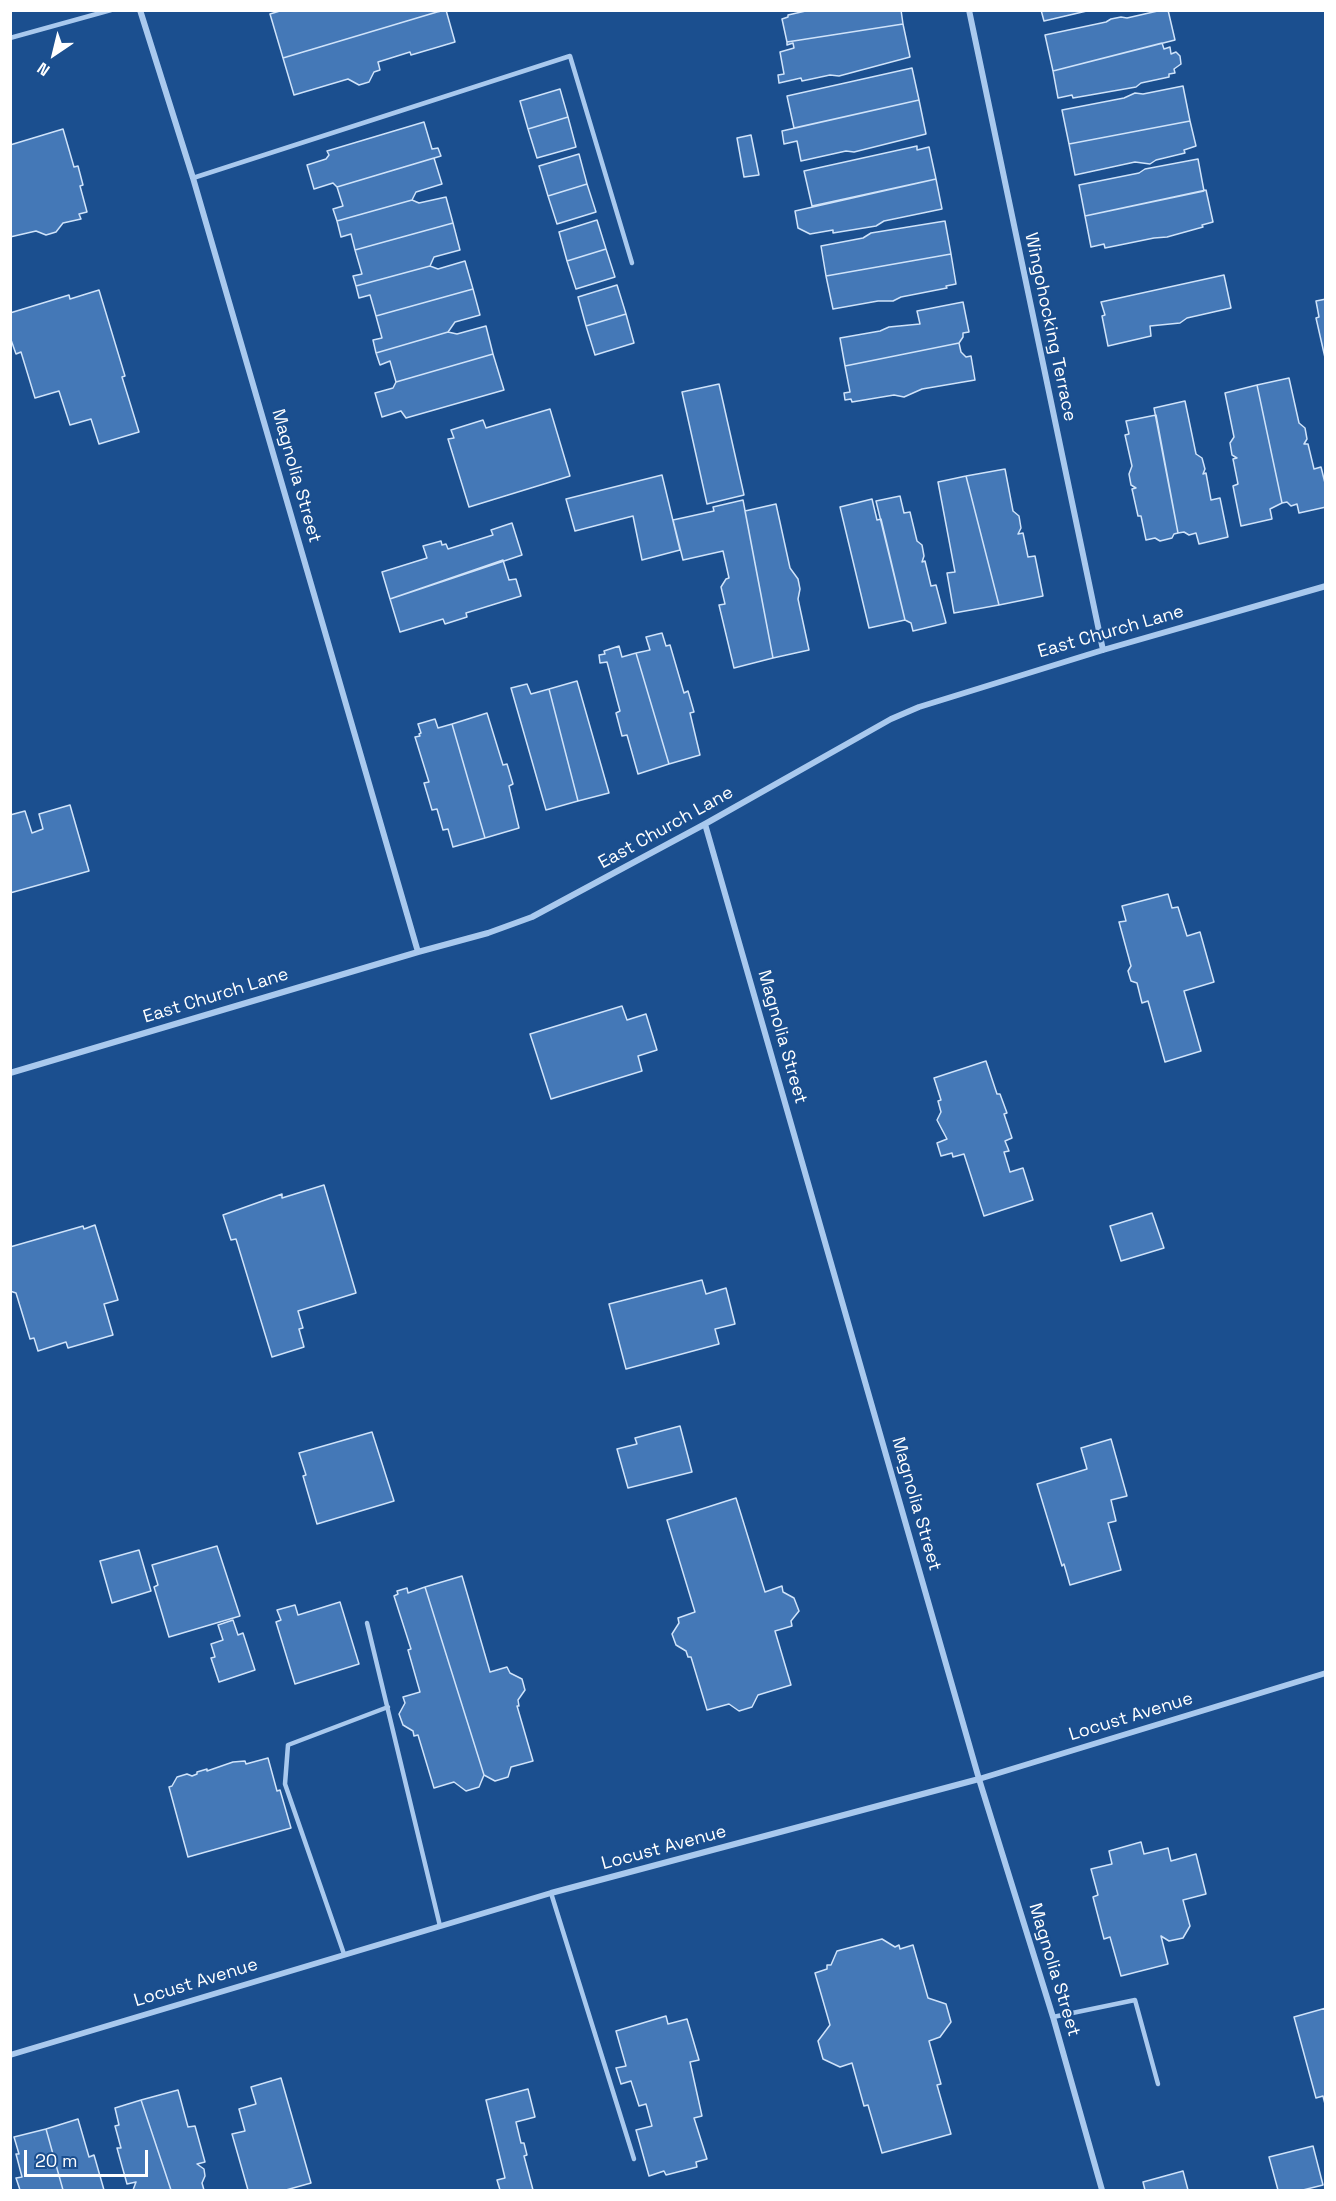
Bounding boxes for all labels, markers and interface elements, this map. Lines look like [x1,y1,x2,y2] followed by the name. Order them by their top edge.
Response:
[24,24,84,84] north arrow
[33,57,54,81] text: N
[1019,231,1081,423] street label: Wingohocking Terrace
[267,407,325,545] street label: Magnolia Street
[1036,601,1186,663] street label: East Church Lane
[595,782,737,874] street label: East Church Lane
[141,964,291,1028] street label: East Church Lane
[753,968,811,1106] street label: Magnolia Street
[887,1435,945,1573] street label: Magnolia Street
[1066,1688,1196,1746] street label: Locust Avenue
[599,1821,729,1875] street label: Locust Avenue
[1023,1901,1085,2039] street label: Magnolia Street
[131,1954,261,2012] street label: Locust Avenue
[27,2138,152,2176] scale bar
[35,2149,78,2172] text: 20 m

